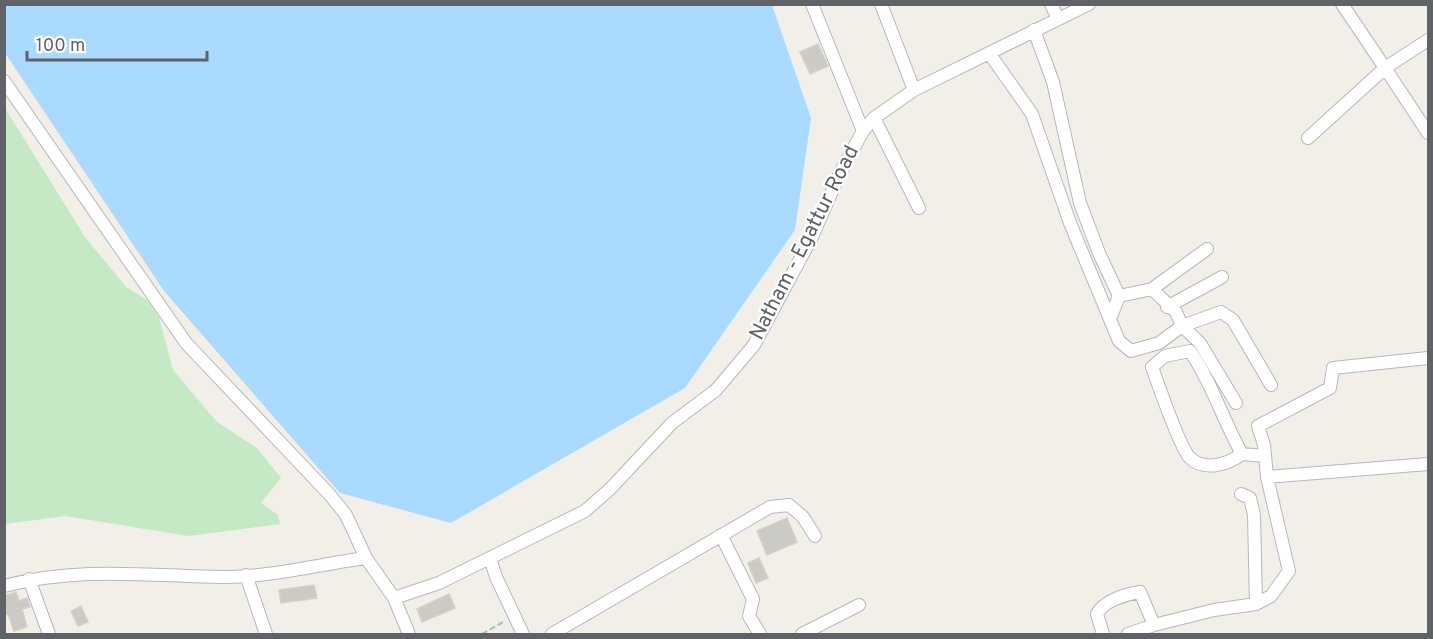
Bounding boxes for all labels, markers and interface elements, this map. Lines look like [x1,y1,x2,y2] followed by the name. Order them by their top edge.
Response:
[27,24,207,62] scale bar
[36,35,85,58] text: 100 m
[744,141,866,345] street label: Natham - Egattur Road

